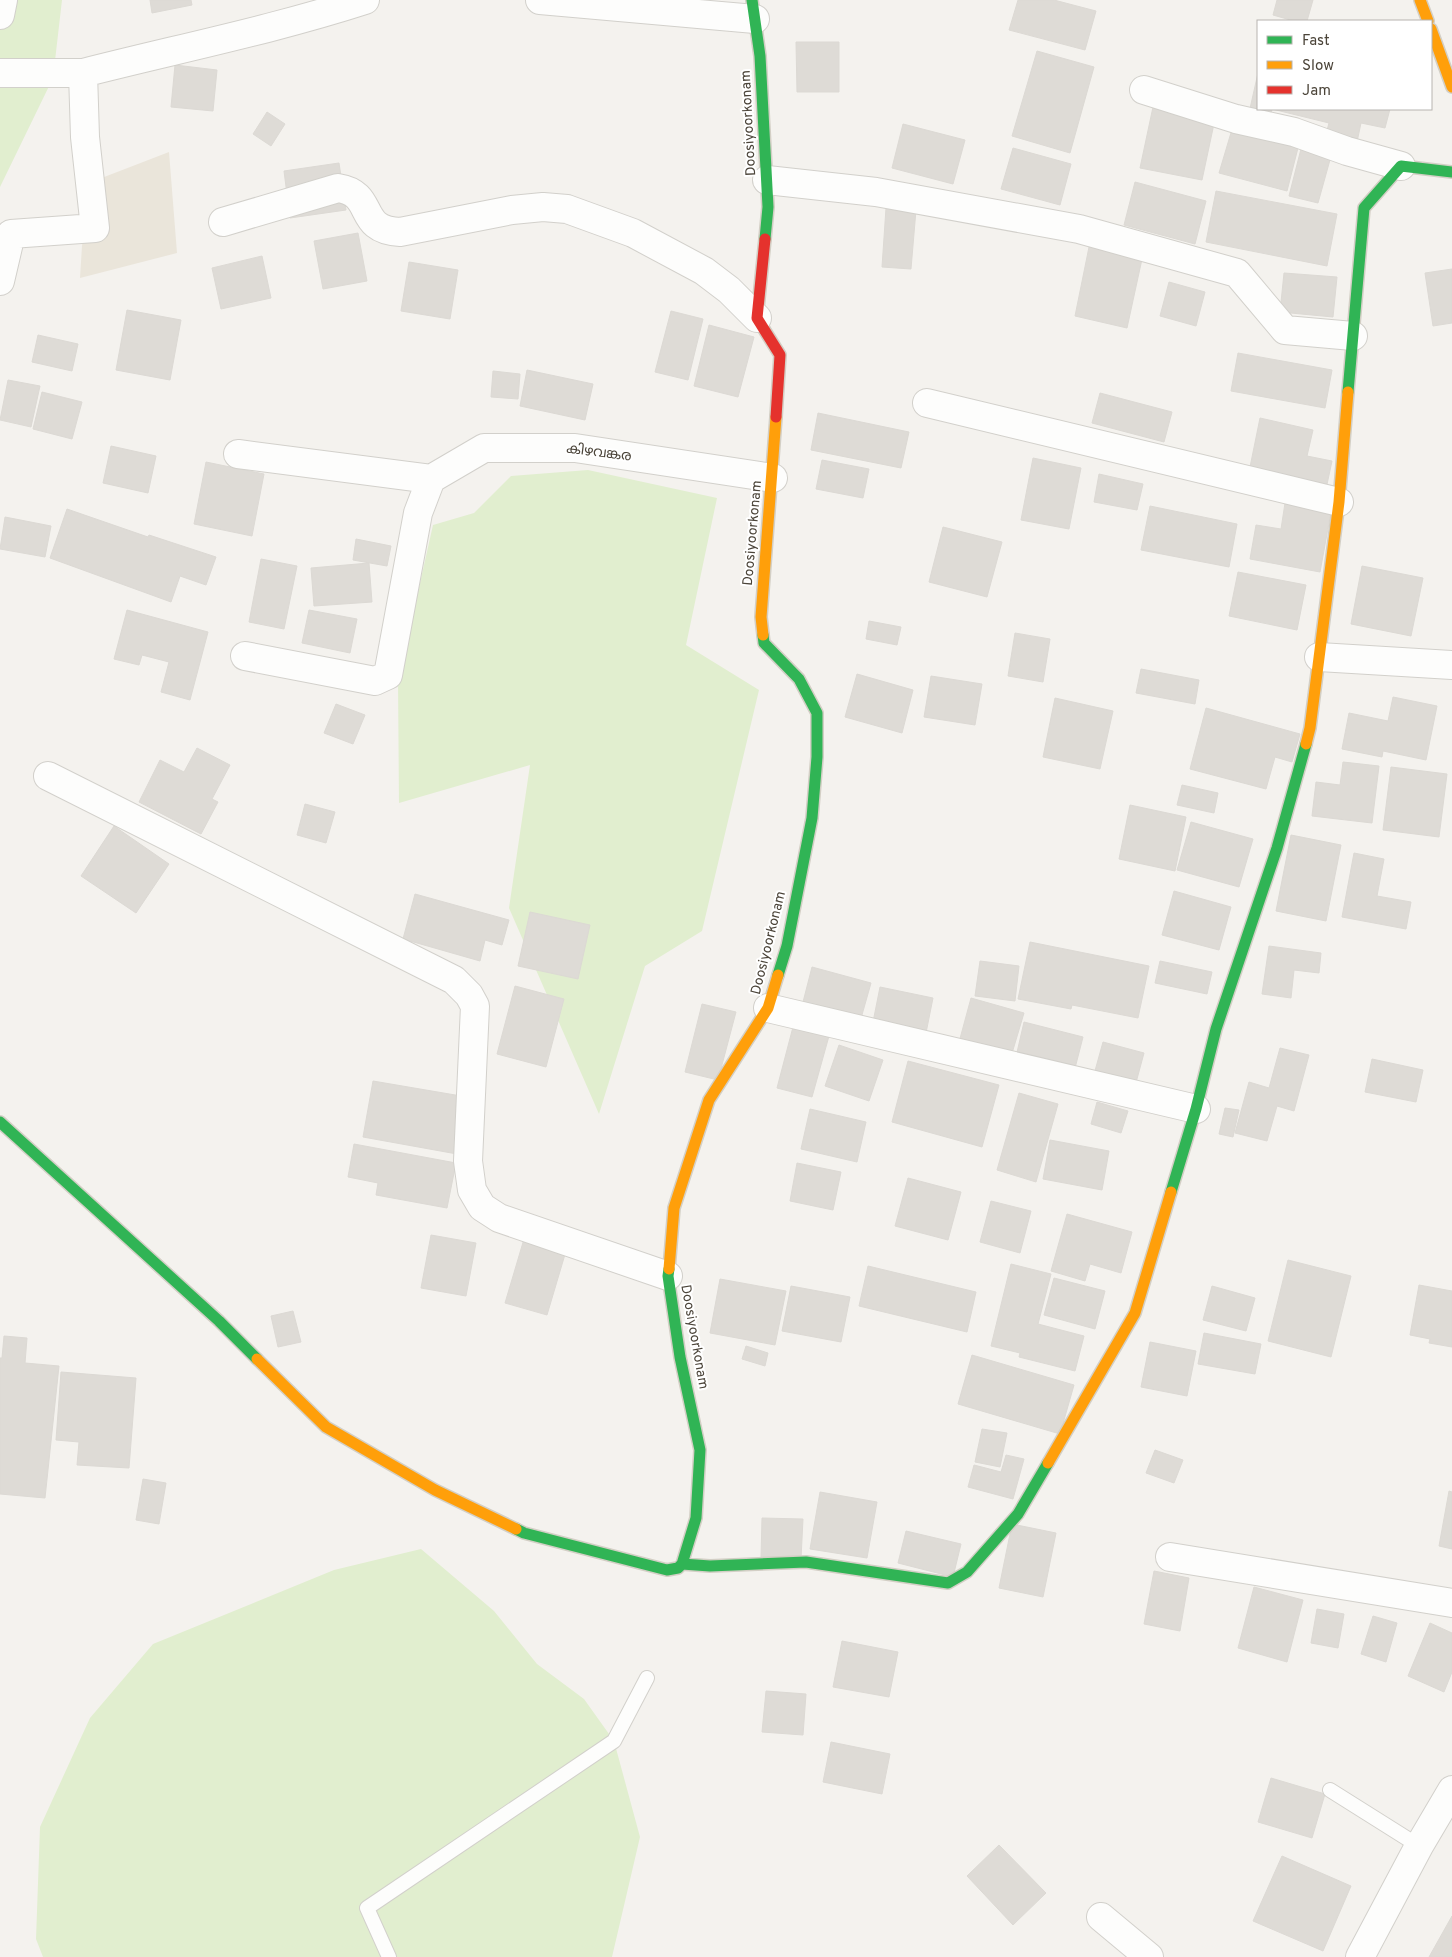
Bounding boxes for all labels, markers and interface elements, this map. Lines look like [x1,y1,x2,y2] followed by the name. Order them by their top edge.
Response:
[1257,20,1432,110] legend
[1302,32,1330,51] text: Fast
[1302,57,1334,76] text: Slow
[738,70,760,176] street label: Doosiyoorkonam
[1302,82,1331,101] text: Jam
[565,441,633,465] street label: കിഴവങ്കര
[740,480,766,586] street label: Doosiyoorkonam
[748,890,790,996] street label: Doosiyoorkonam
[676,1283,712,1391] street label: Doosiyoorkonam

